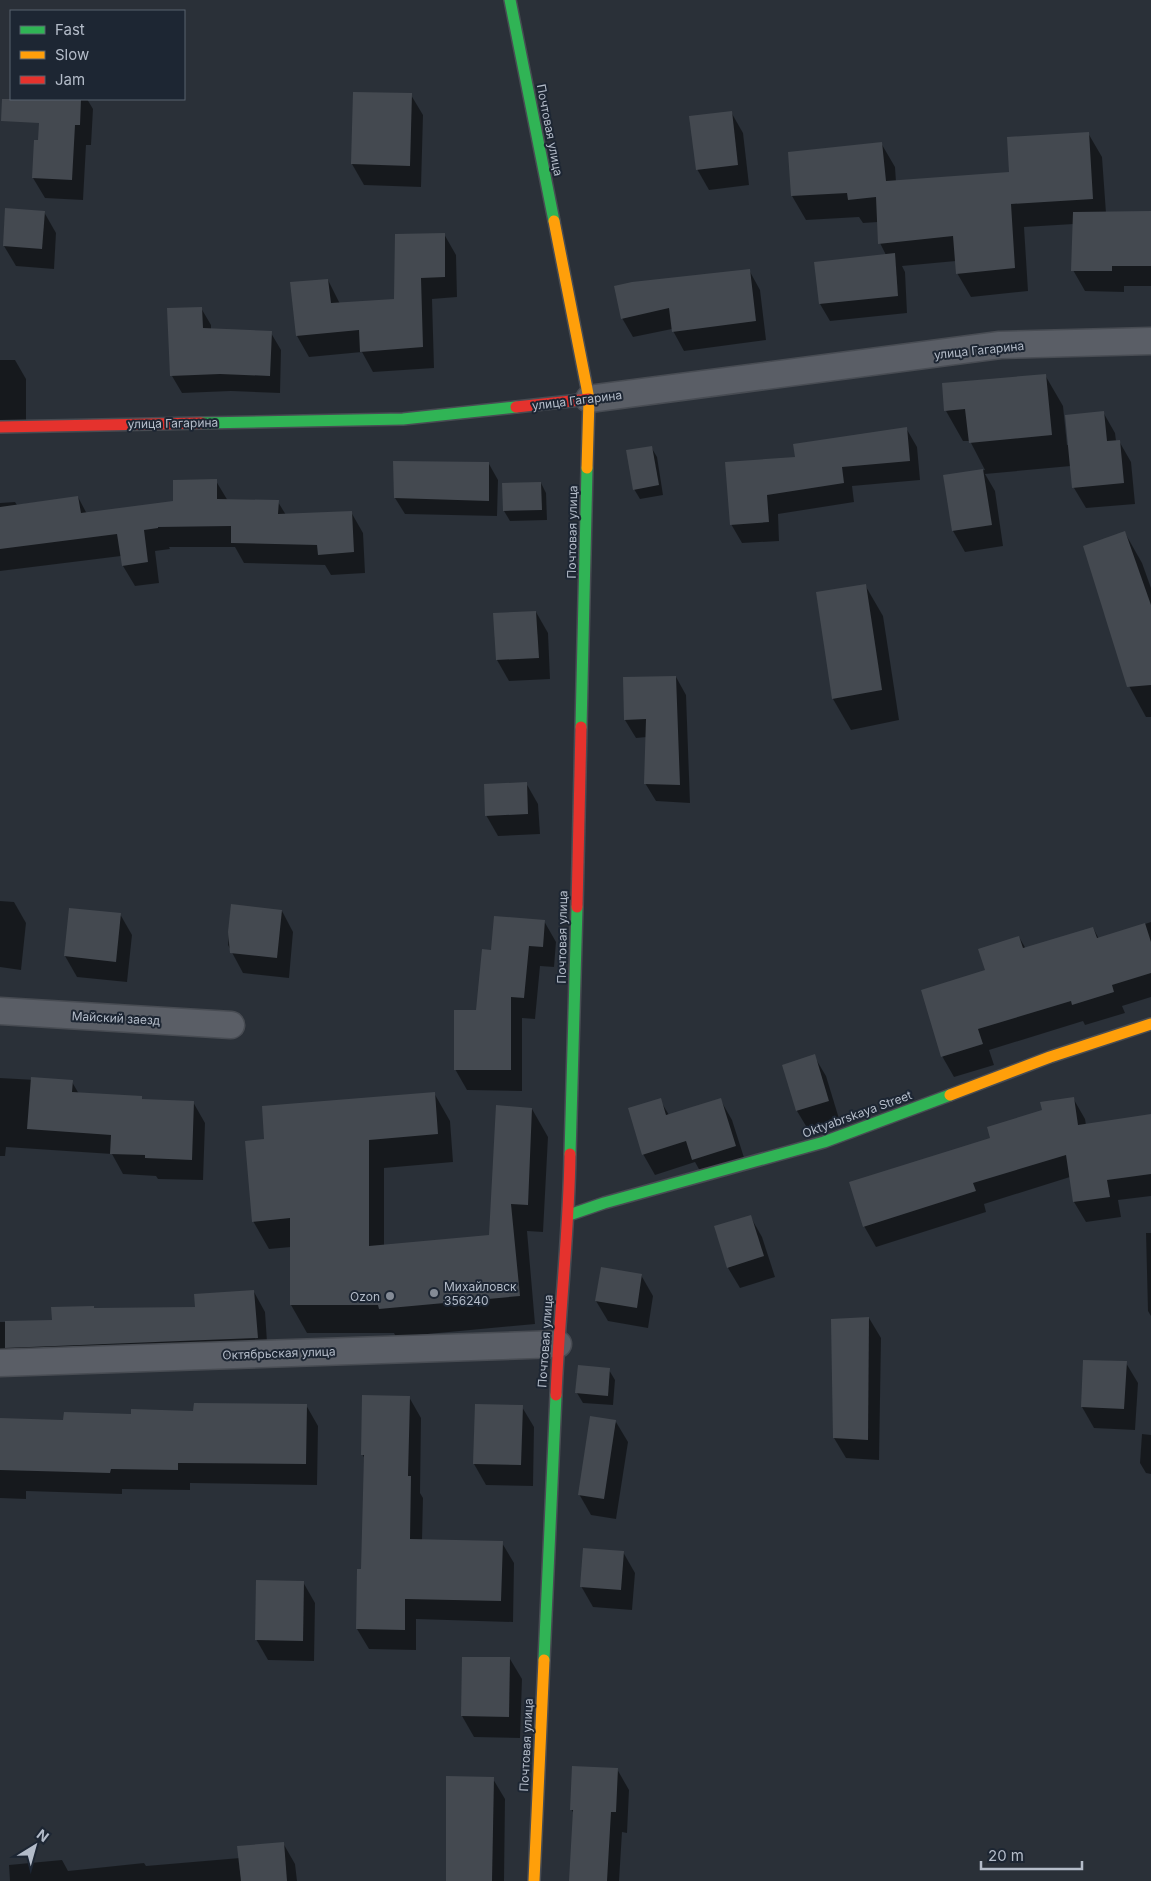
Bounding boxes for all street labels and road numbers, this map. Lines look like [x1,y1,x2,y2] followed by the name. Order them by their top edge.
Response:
[534,83,566,177] street label: Почтовая улица
[933,338,1025,362] street label: улица Гагарина
[531,387,623,413] street label: улица Гагарина
[128,415,218,431] street label: улица Гагарина
[564,485,580,579] street label: Почтовая улица
[554,890,570,984] street label: Почтовая улица
[71,1008,161,1028] street label: Майский заезд
[800,1087,914,1141] street label: Oktyabrskaya Street
[534,1294,556,1388] street label: Почтовая улица
[222,1344,336,1362] street label: Октябрьская улица
[516,1698,536,1792] street label: Почтовая улица

